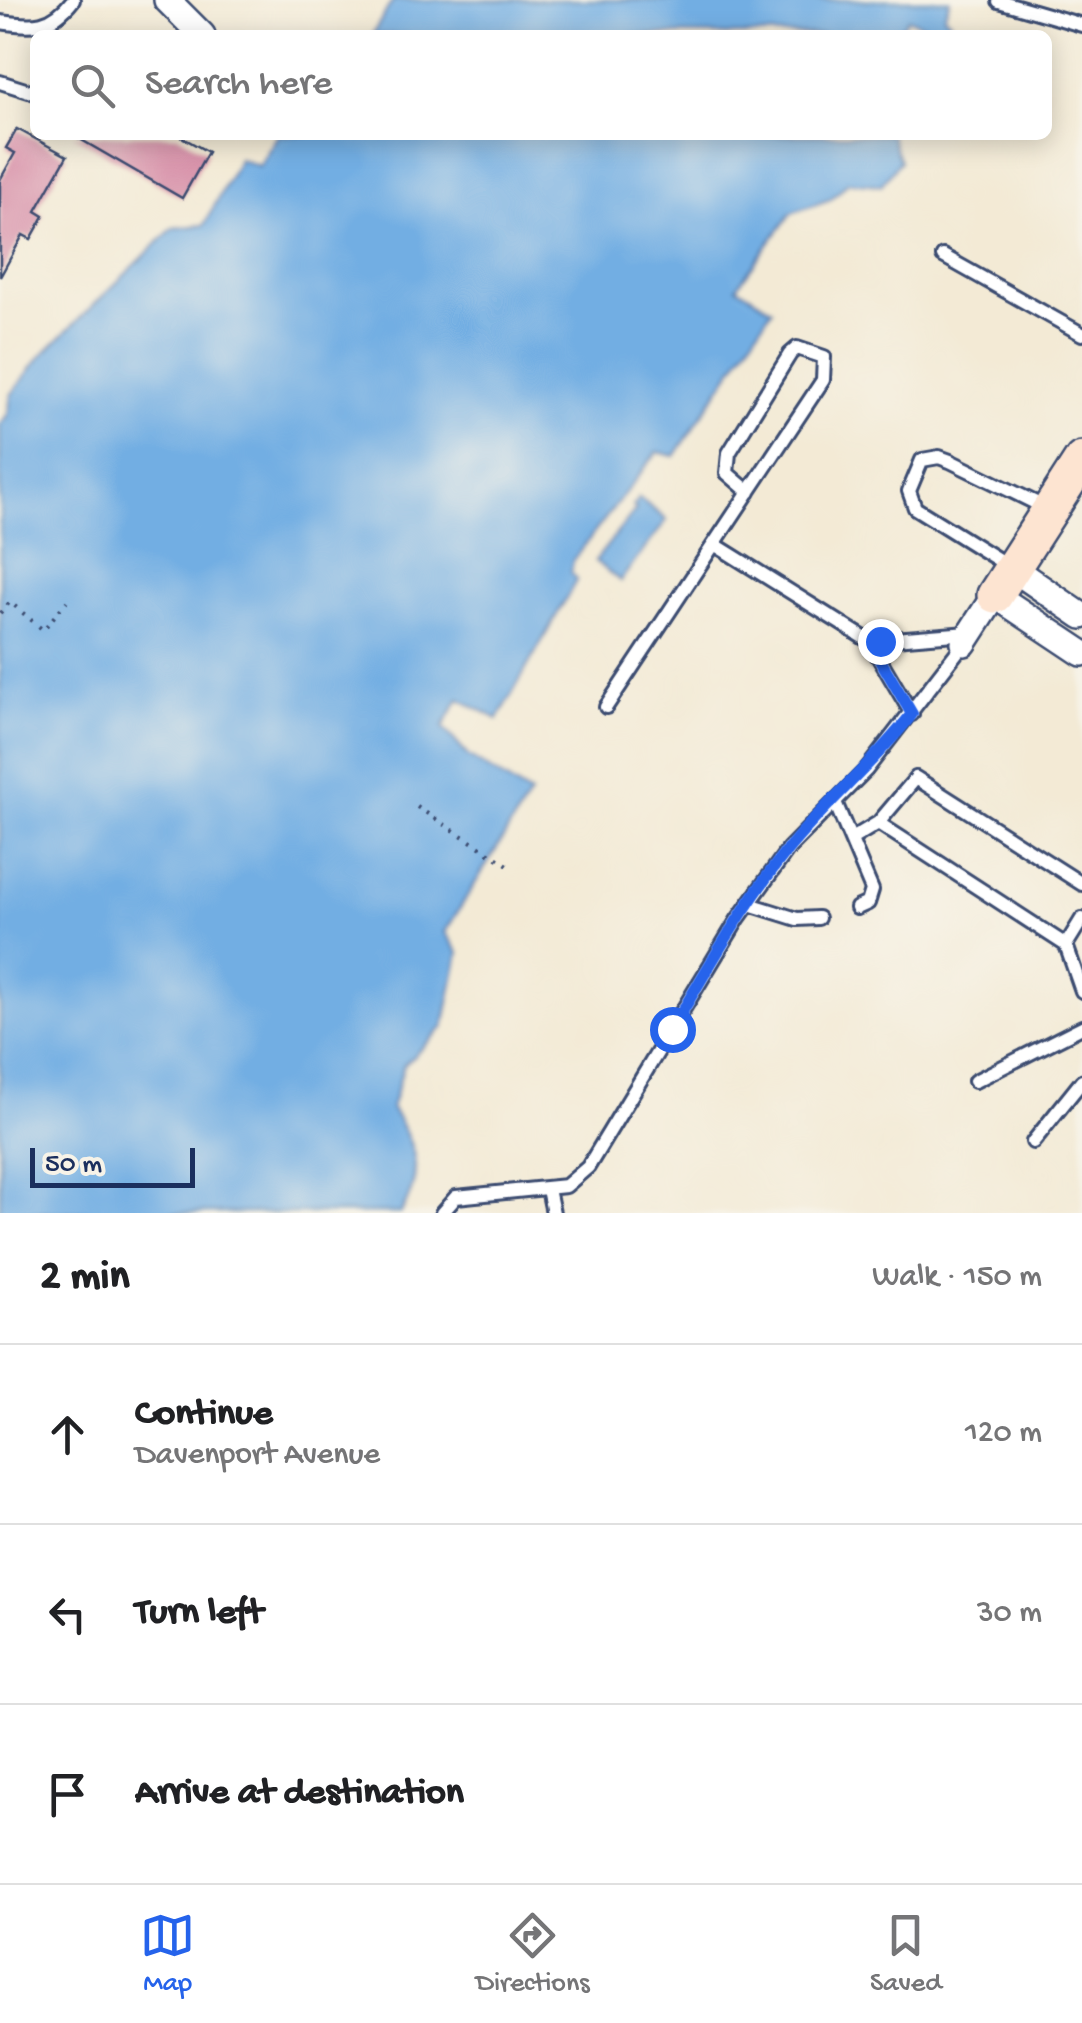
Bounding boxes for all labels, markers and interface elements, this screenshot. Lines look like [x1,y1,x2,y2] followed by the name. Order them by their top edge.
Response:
[30,30,1052,140] search box
[65,58,120,113] icon: search
[145,63,332,107] text: Search here
[858,619,904,665] route end
[650,1007,696,1053] route start
[30,1143,195,1188] scale bar
[45,1149,102,1182] text: 50 m
[40,1254,129,1303] text: 2 min
[872,1259,1042,1297] text: Walk · 150 m
[135,1393,273,1437] text: Continue
[40,1407,95,1462] icon: ahead
[965,1415,1042,1453] text: 120 m
[135,1437,380,1475] text: Davenport Avenue
[40,1587,95,1642] icon: left
[135,1592,263,1636] text: Turn left
[977,1595,1042,1633] text: 30 m
[40,1767,95,1822] icon: arrive
[135,1772,464,1816] text: Arrive at destination
[140,1908,195,2001] tab: Map
[476,1908,590,2001] tab: Directions
[870,1908,942,2001] tab: Saved

